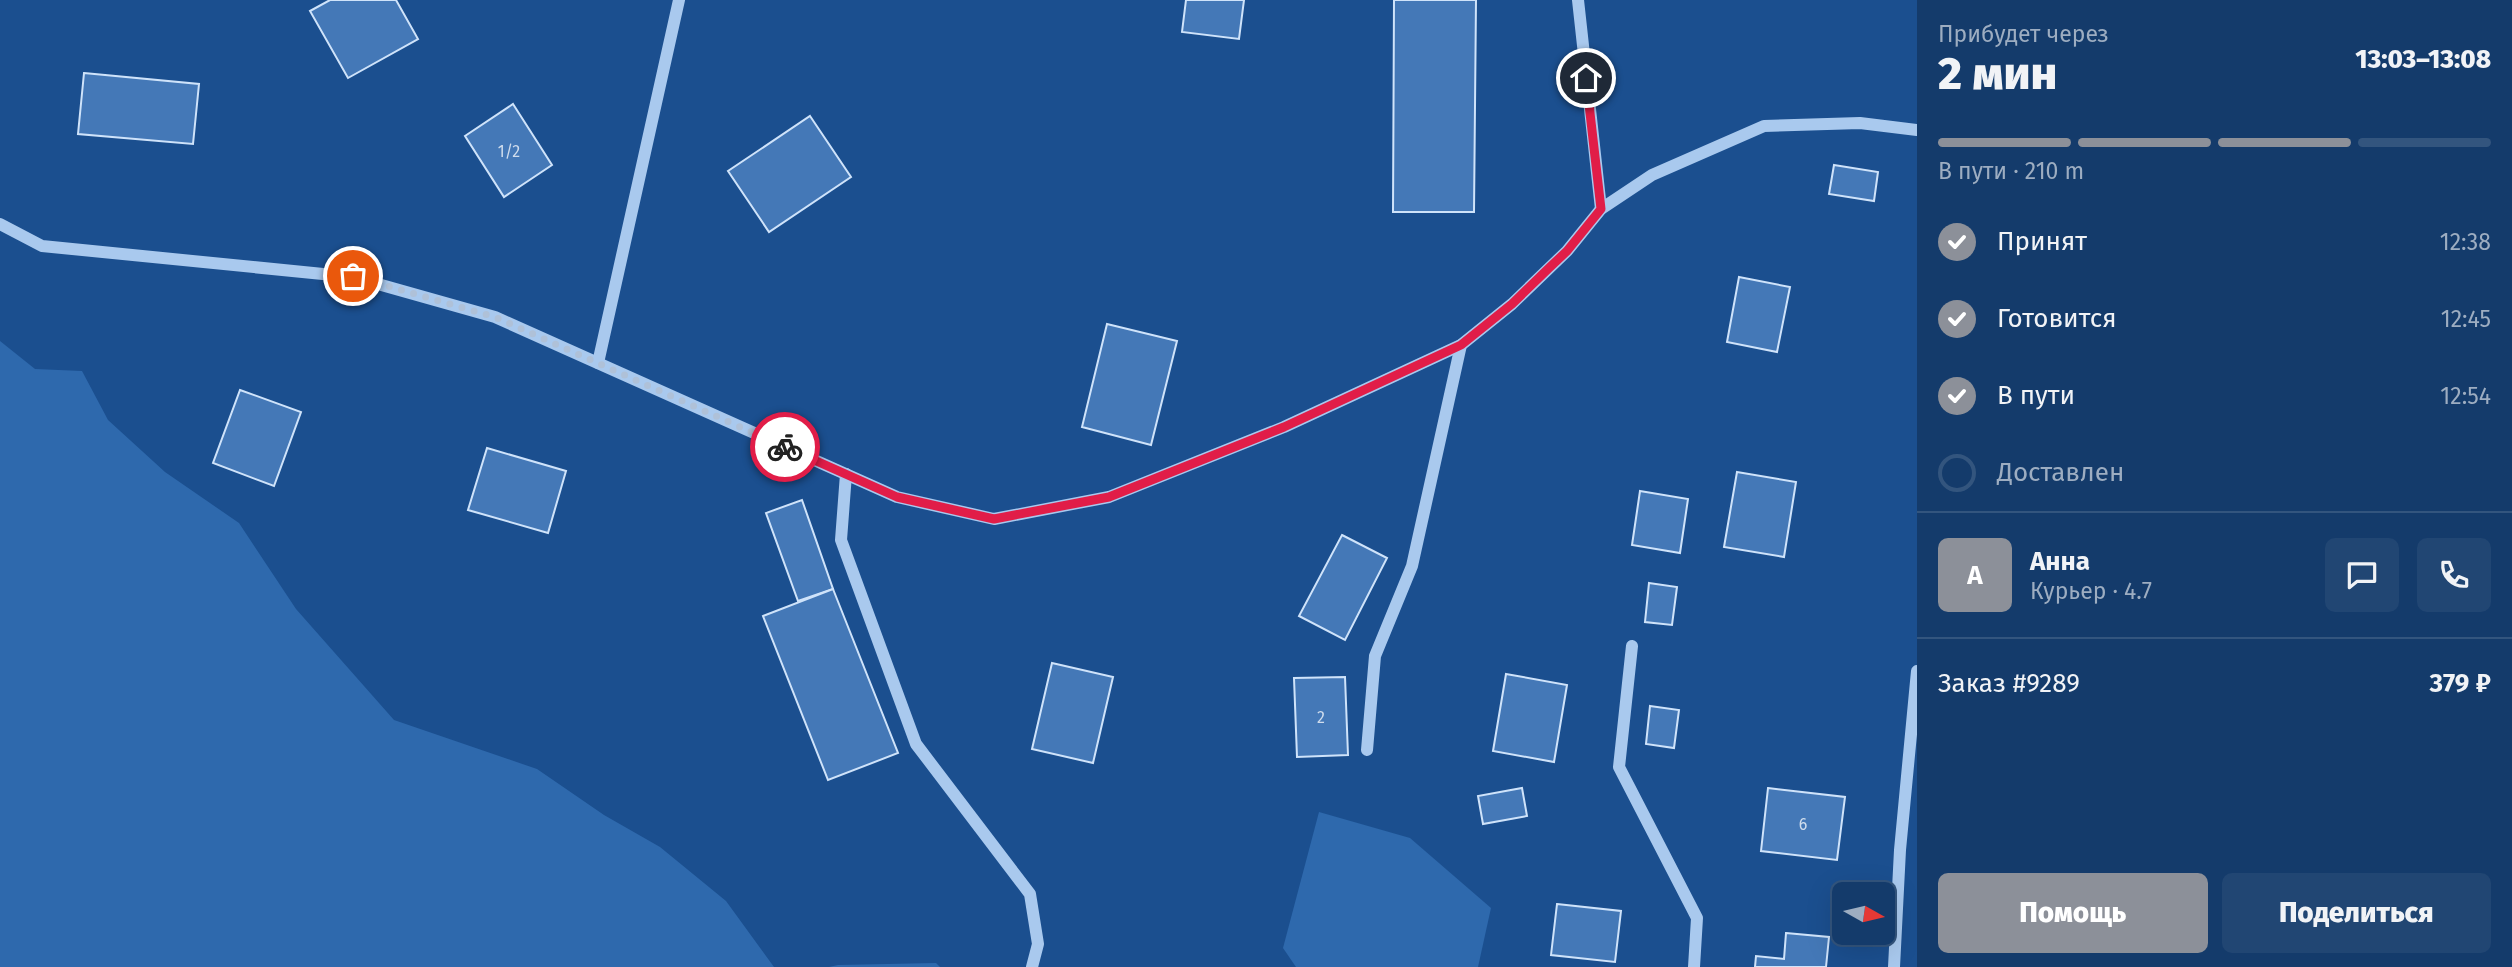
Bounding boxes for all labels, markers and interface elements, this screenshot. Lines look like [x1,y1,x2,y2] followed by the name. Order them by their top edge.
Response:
[1938,20,2109,48] text: Прибудет через
[2355,44,2491,75] text: 13:03–13:08
[1938,46,2057,101] text: 2 мин
[1556,48,1616,108] pin
[1567,59,1605,97] icon: home
[498,142,520,161] house number: 1/2
[1938,157,2084,185] text: В пути · 210 m
[1938,223,1976,261] icon: check
[1997,226,2087,257] text: Принят
[2440,228,2491,256] text: 12:38
[323,246,383,306] pin
[334,257,372,295] icon: bag
[1938,300,1976,338] icon: check
[1997,303,2117,334] text: Готовится
[2441,305,2491,333] text: 12:45
[1938,377,1976,415] icon: check
[1997,380,2075,411] text: В пути
[2440,382,2491,410] text: 12:54
[750,412,820,482] courier
[766,428,804,466] icon: bike
[1997,457,2124,488] text: Доставлен
[2325,538,2399,612] button: chat
[2417,538,2491,612] button: phone
[2030,546,2090,577] text: Анна
[1967,560,1983,591] text: А
[2030,577,2152,605] text: Курьер · 4.7
[1938,668,2080,699] text: Заказ #9289
[2430,668,2491,699] text: 379 ₽
[1317,708,1325,727] house number: 2
[1799,815,1807,834] house number: 6
[1938,873,2208,953] button: Помощь
[2222,873,2491,953] button: Поделиться
[1832,882,1895,945] north arrow
[1832,882,1895,945] map controls

